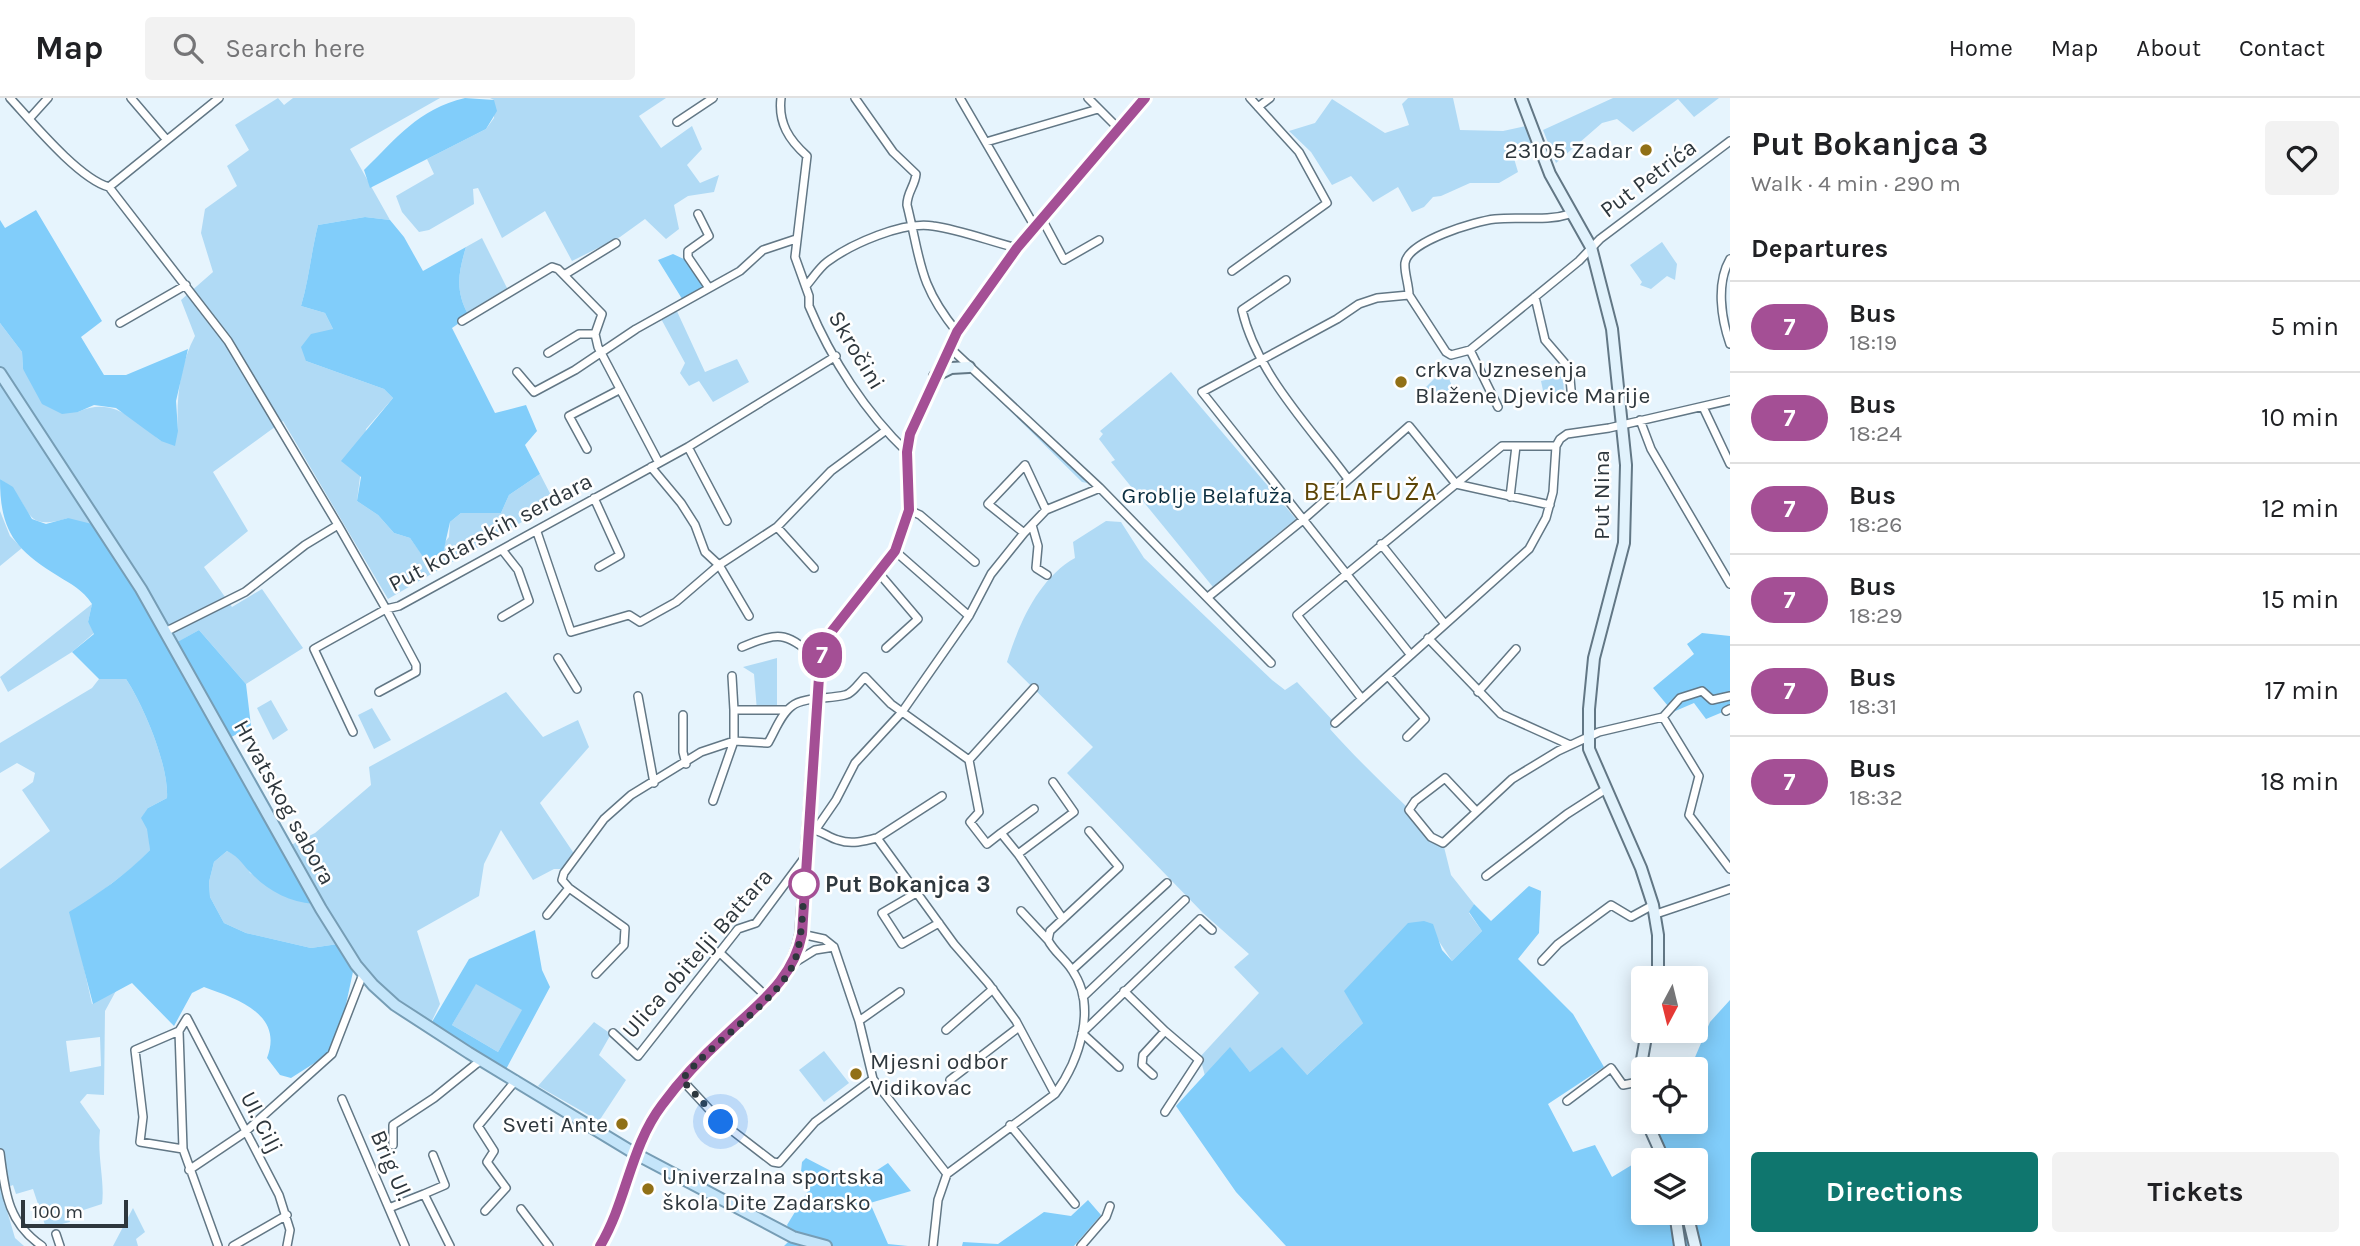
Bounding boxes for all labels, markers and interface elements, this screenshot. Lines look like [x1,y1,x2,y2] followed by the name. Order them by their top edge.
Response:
[145,17,635,80] search box
[35,29,103,67] text: Map
[169,29,207,67] icon: search
[225,33,365,64] text: Search here
[1949,34,2013,62] text: Home
[2051,34,2098,62] text: Map
[2136,34,2201,62] text: About
[2239,34,2325,62] text: Contact
[2265,121,2339,195] button: heart
[1751,125,1988,163] text: Put Bokanjca 3
[1595,133,1702,223] street label: Put Petrića
[1505,137,1633,164] place label: 23105 Zadar
[1638,142,1654,158] marker: 23105 Zadar
[1751,170,1961,197] text: Walk · 4 min · 290 m
[1751,233,1888,264] text: Departures
[1849,298,1896,329] text: Bus
[823,306,891,395] street label: Skročini
[2270,311,2339,342] text: 5 min
[1784,313,1795,341] text: 7
[1849,329,1897,356] text: 18:19
[1415,356,1650,409] place label: crkva Uznesenja Blažene Djevice Marije
[1393,374,1409,390] marker: crkva Uznesenja Blažene Djevice Marije
[1849,389,1896,420] text: Bus
[2261,402,2339,433] text: 10 min
[1784,404,1795,432] text: 7
[1849,420,1902,447] text: 18:24
[1588,450,1615,540] street label: Put Nina
[384,467,597,598] street label: Put kotarskih serdara
[1304,476,1438,507] district label: BELAFUŽA
[1849,480,1896,511] text: Bus
[1122,482,1292,509] park label: Groblje Belafuža
[2261,493,2339,524] text: 12 min
[1784,495,1795,523] text: 7
[1849,511,1903,538] text: 18:26
[1849,571,1896,602] text: Bus
[2262,584,2339,615] text: 15 min
[1784,586,1795,614] text: 7
[1849,602,1903,629] text: 18:29
[799,632,845,678] line badge: 7
[816,641,828,669] text: 7
[1849,662,1896,693] text: Bus
[2264,675,2339,706] text: 17 min
[1784,677,1795,705] text: 7
[1849,693,1897,720] text: 18:31
[228,715,341,889] street label: Hrvatskog sabora
[1849,753,1896,784] text: Bus
[2260,766,2339,797] text: 18 min
[1784,768,1795,796] text: 7
[1849,784,1903,811] text: 18:32
[616,863,778,1044] street label: Ulica obitelji Battara
[789,869,819,899] marker: Put Bokanjca 3
[825,871,990,898] place label: Put Bokanjca 3
[1631,966,1708,1043] north arrow
[1631,966,1708,1225] map controls
[870,1048,1008,1101] place label: Mjesni odbor Vidikovac
[1631,1057,1708,1134] button: locate
[848,1066,864,1082] marker: Mjesni odbor Vidikovac
[235,1087,288,1158] street label: Ul. Cilj
[703,1104,738,1139] your location
[502,1111,608,1138] place label: Sveti Ante
[614,1116,630,1132] marker: Sveti Ante
[365,1126,418,1204] street label: Brig Ul.
[1631,1148,1708,1225] button: layers
[1751,1152,2038,1232] button: Directions
[2052,1152,2339,1232] button: Tickets
[662,1163,884,1216] place label: Univerzalna sportska škola Dite Zadarsko
[640,1181,656,1197] marker: Univerzalna sportska škola Dite Zadarsko
[21,1197,128,1229] scale bar
[32,1201,83,1223] text: 100 m

